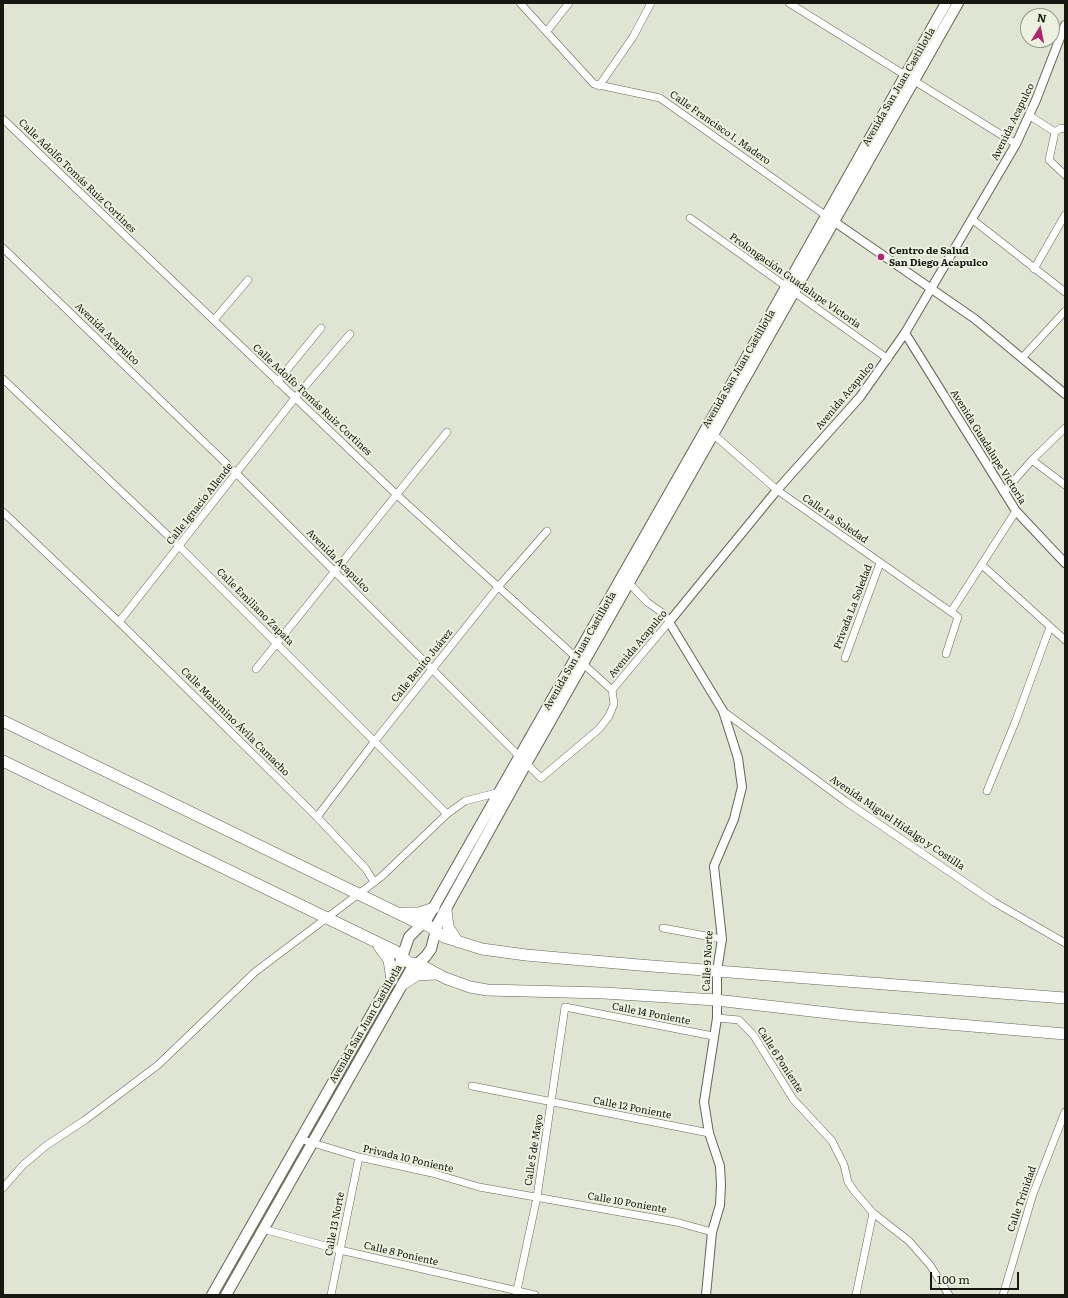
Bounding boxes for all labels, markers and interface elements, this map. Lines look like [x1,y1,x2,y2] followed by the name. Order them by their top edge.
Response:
[1020,8,1060,48] north arrow
[1036,8,1048,26] text: N
[860,26,938,148] street label: Avenida San Juan Castillotla
[989,81,1037,163] street label: Avenida Acapulco
[667,89,773,167] street label: Calle Francisco I. Madero
[16,117,138,235] street label: Calle Adolfo Tomás Ruiz Cortines
[727,231,863,331] street label: Prolongación Guadalupe Victoria
[889,245,988,268] place label: Centro de Salud San Diego Acapulco
[876,252,886,262] marker: Centro de Salud San Diego Acapulco
[72,300,142,368] street label: Avenida Acapulco
[700,308,778,430] street label: Avenida San Juan Castillotla
[250,342,374,458] street label: Calle Adolfo Tomás Ruiz Cortines
[813,360,877,432] street label: Avenida Acapulco
[948,387,1028,507] street label: Avenida Guadalupe Victoria
[164,461,236,547] street label: Calle Ignacio Allende
[800,492,870,546] street label: Calle La Soledad
[304,527,372,595] street label: Avenida Acapulco
[831,563,875,651] street label: Privada La Soledad
[214,566,296,648] street label: Calle Emiliano Zapata
[541,590,619,712] street label: Avenida San Juan Castillotla
[606,608,670,680] street label: Avenida Acapulco
[389,627,455,705] street label: Calle Benito Juárez
[178,665,292,779] street label: Calle Maximino Ávila Camacho
[827,773,967,873] street label: Avenida Miguel Hidalgo y Costilla
[700,930,716,992] street label: Calle 9 Norte
[327,963,405,1085] street label: Avenida San Juan Castillotla
[611,1001,691,1027] street label: Calle 14 Poniente
[754,1025,806,1095] street label: Calle 6 Poniente
[592,1095,672,1121] street label: Calle 12 Poniente
[522,1113,546,1187] street label: Calle 5 de Mayo
[362,1143,454,1175] street label: Privada 10 Poniente
[1005,1165,1039,1233] street label: Calle Trinidad
[586,1190,668,1216] street label: Calle 10 Poniente
[323,1191,347,1257] street label: Calle 13 Norte
[363,1240,439,1268] street label: Calle 8 Poniente
[932,1264,1021,1290] scale bar
[937,1270,970,1288] text: 100 m

